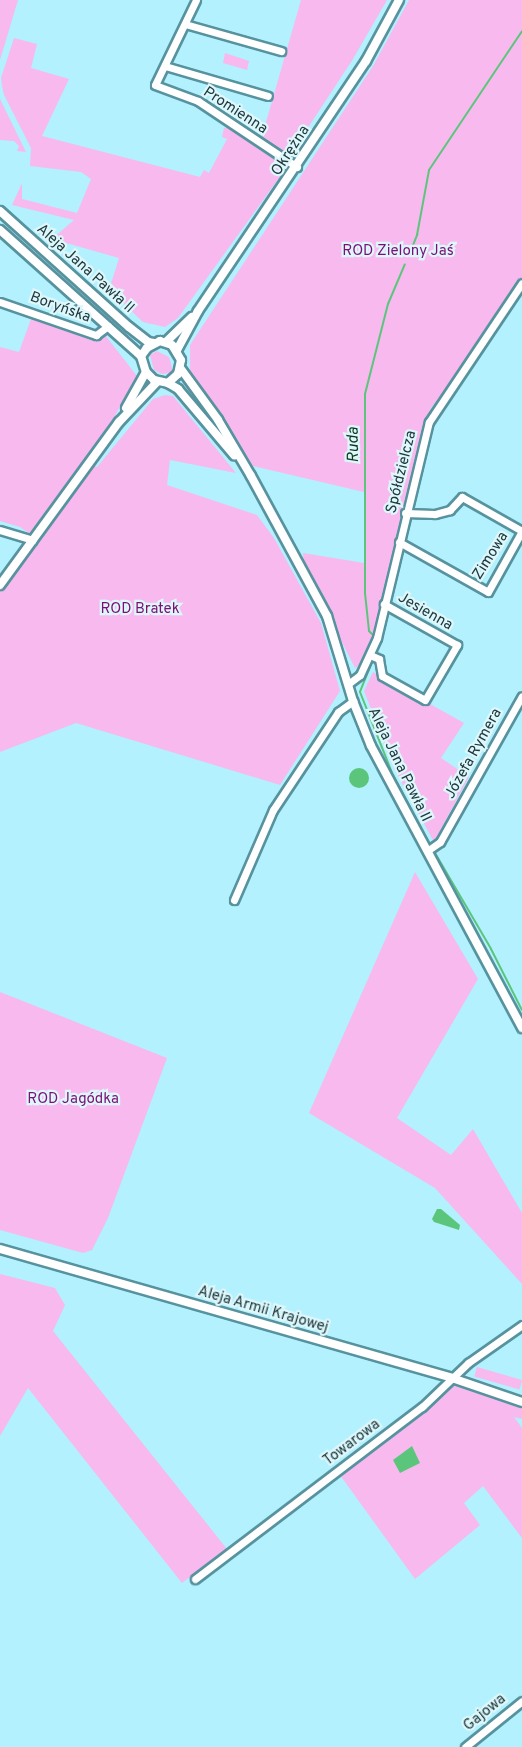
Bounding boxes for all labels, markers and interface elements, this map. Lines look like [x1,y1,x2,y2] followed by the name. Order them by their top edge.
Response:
[199,84,271,138] street label: Promienna
[268,122,314,180] street label: Okrężna
[33,220,137,318] street label: Aleja Jana Pawła II
[342,243,454,261] park label: ROD Zielony Jaś
[27,289,93,327] street label: Boryńska
[344,427,364,463] water label: Ruda
[383,429,421,515] street label: Spółdzielcza
[469,529,513,583] street label: Zimowa
[394,589,456,635] street label: Jesienna
[100,601,180,619] park label: ROD Bratek
[364,705,434,825] street label: Aleja Jana Pawła II
[442,706,506,802] street label: Józefa Rymera
[27,1091,119,1109] park label: ROD Jagódka
[195,1283,331,1337] street label: Aleja Armii Krajowej
[320,1416,384,1470] street label: Towarowa
[460,1691,510,1735] street label: Gajowa

